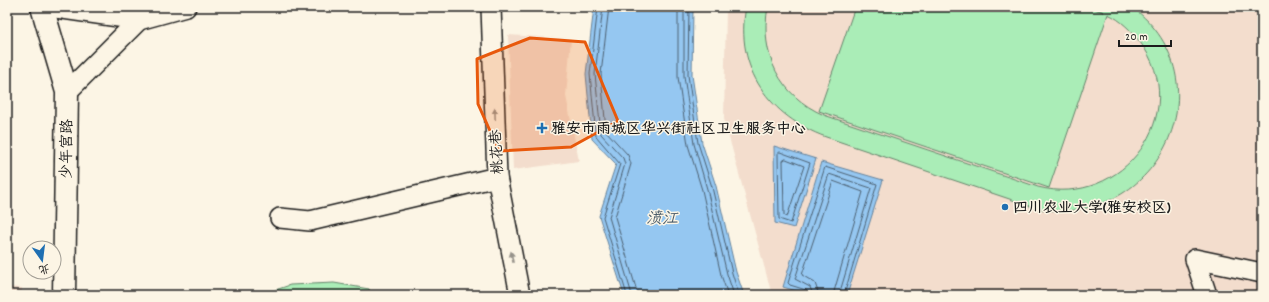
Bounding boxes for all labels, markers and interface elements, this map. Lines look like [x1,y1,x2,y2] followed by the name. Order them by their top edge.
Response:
[1119,22,1171,48] scale bar
[1125,29,1148,46] text: 20 m
[492,107,498,120] one-way arrow
[56,119,80,179] street label: 少年宫路
[551,119,806,141] place label: 雅安市雨城区华兴街社区卫生服务中心
[536,122,548,134] marker: 雅安市雨城区华兴街社区卫生服务中心
[486,129,510,175] street label: 桃花巷
[1013,198,1171,220] place label: 四川农业大学(雅安校区)
[1000,202,1010,212] marker: 四川农业大学(雅安校区)
[646,208,679,231] water label: 𣸣江
[22,240,62,280] north arrow
[509,251,515,263] one-way arrow
[37,259,51,277] text: 北

